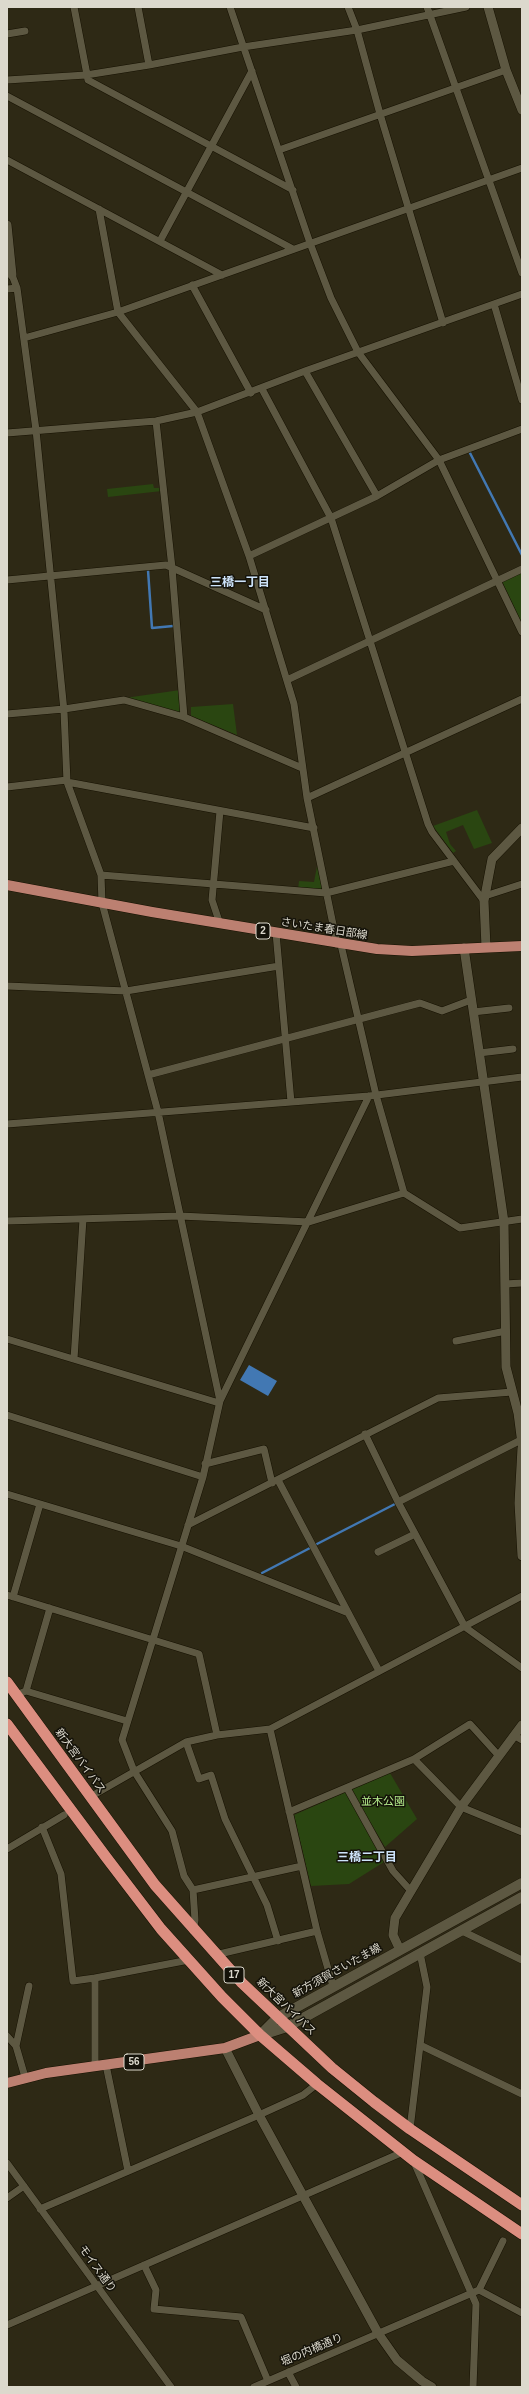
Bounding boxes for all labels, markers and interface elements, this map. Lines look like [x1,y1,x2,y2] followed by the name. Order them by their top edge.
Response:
[210,576,270,590] district label: 三橋一丁目
[280,916,368,942] street label: さいたま春日部線
[256,923,270,939] road number: 2
[52,1726,108,1796] street label: 新大宮バイパス
[361,1795,405,1809] park label: 並木公園
[337,1851,397,1865] district label: 三橋二丁目
[291,1941,383,2001] street label: 新方須賀さいたま線
[224,1967,244,1983] road number: 17
[254,1976,318,2038] street label: 新大宮バイパス
[124,2054,144,2070] road number: 56
[75,2243,119,2295] street label: モイス通り
[279,2331,345,2369] street label: 堀の内橋通り

